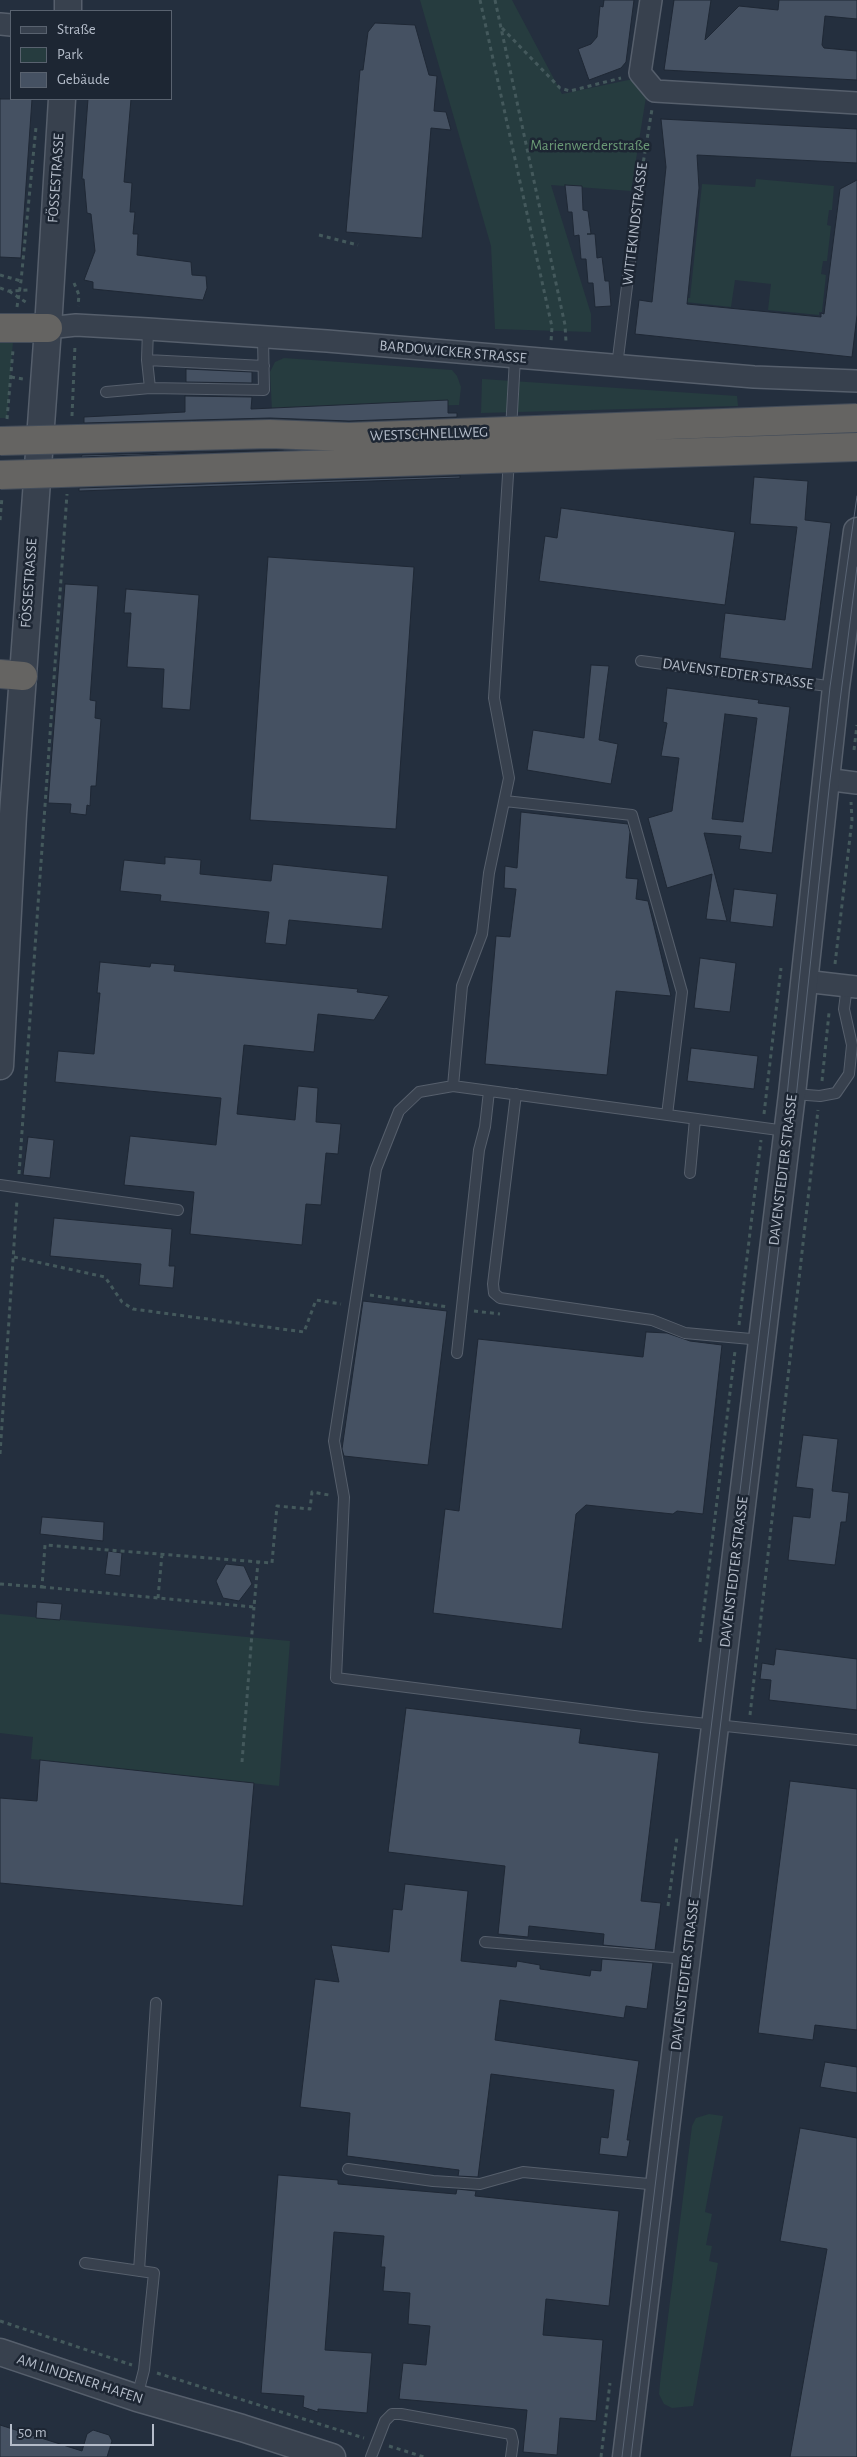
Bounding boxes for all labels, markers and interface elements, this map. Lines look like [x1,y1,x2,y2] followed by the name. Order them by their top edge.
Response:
[10,10,172,100] legend
[57,22,96,37] text: Straße
[57,47,83,62] text: Park
[57,72,110,87] text: Gebäude
[44,132,68,224] street label: FÖSSESTRASSE
[530,136,650,154] park label: Marienwerderstraße
[619,161,651,287] street label: WITTEKINDSTRASSE
[379,337,527,367] street label: BARDOWICKER STRASSE
[370,423,488,445] street label: WESTSCHNELLWEG
[17,537,41,629] street label: FÖSSESTRASSE
[661,654,815,694] street label: DAVENSTEDTER STRASSE
[765,1093,801,1247] street label: DAVENSTEDTER STRASSE
[716,1495,752,1649] street label: DAVENSTEDTER STRASSE
[667,1898,703,2052] street label: DAVENSTEDTER STRASSE
[15,2350,145,2408] street label: AM LINDENER HAFEN
[12,2414,156,2446] scale bar
[18,2425,47,2440] text: 50 m

